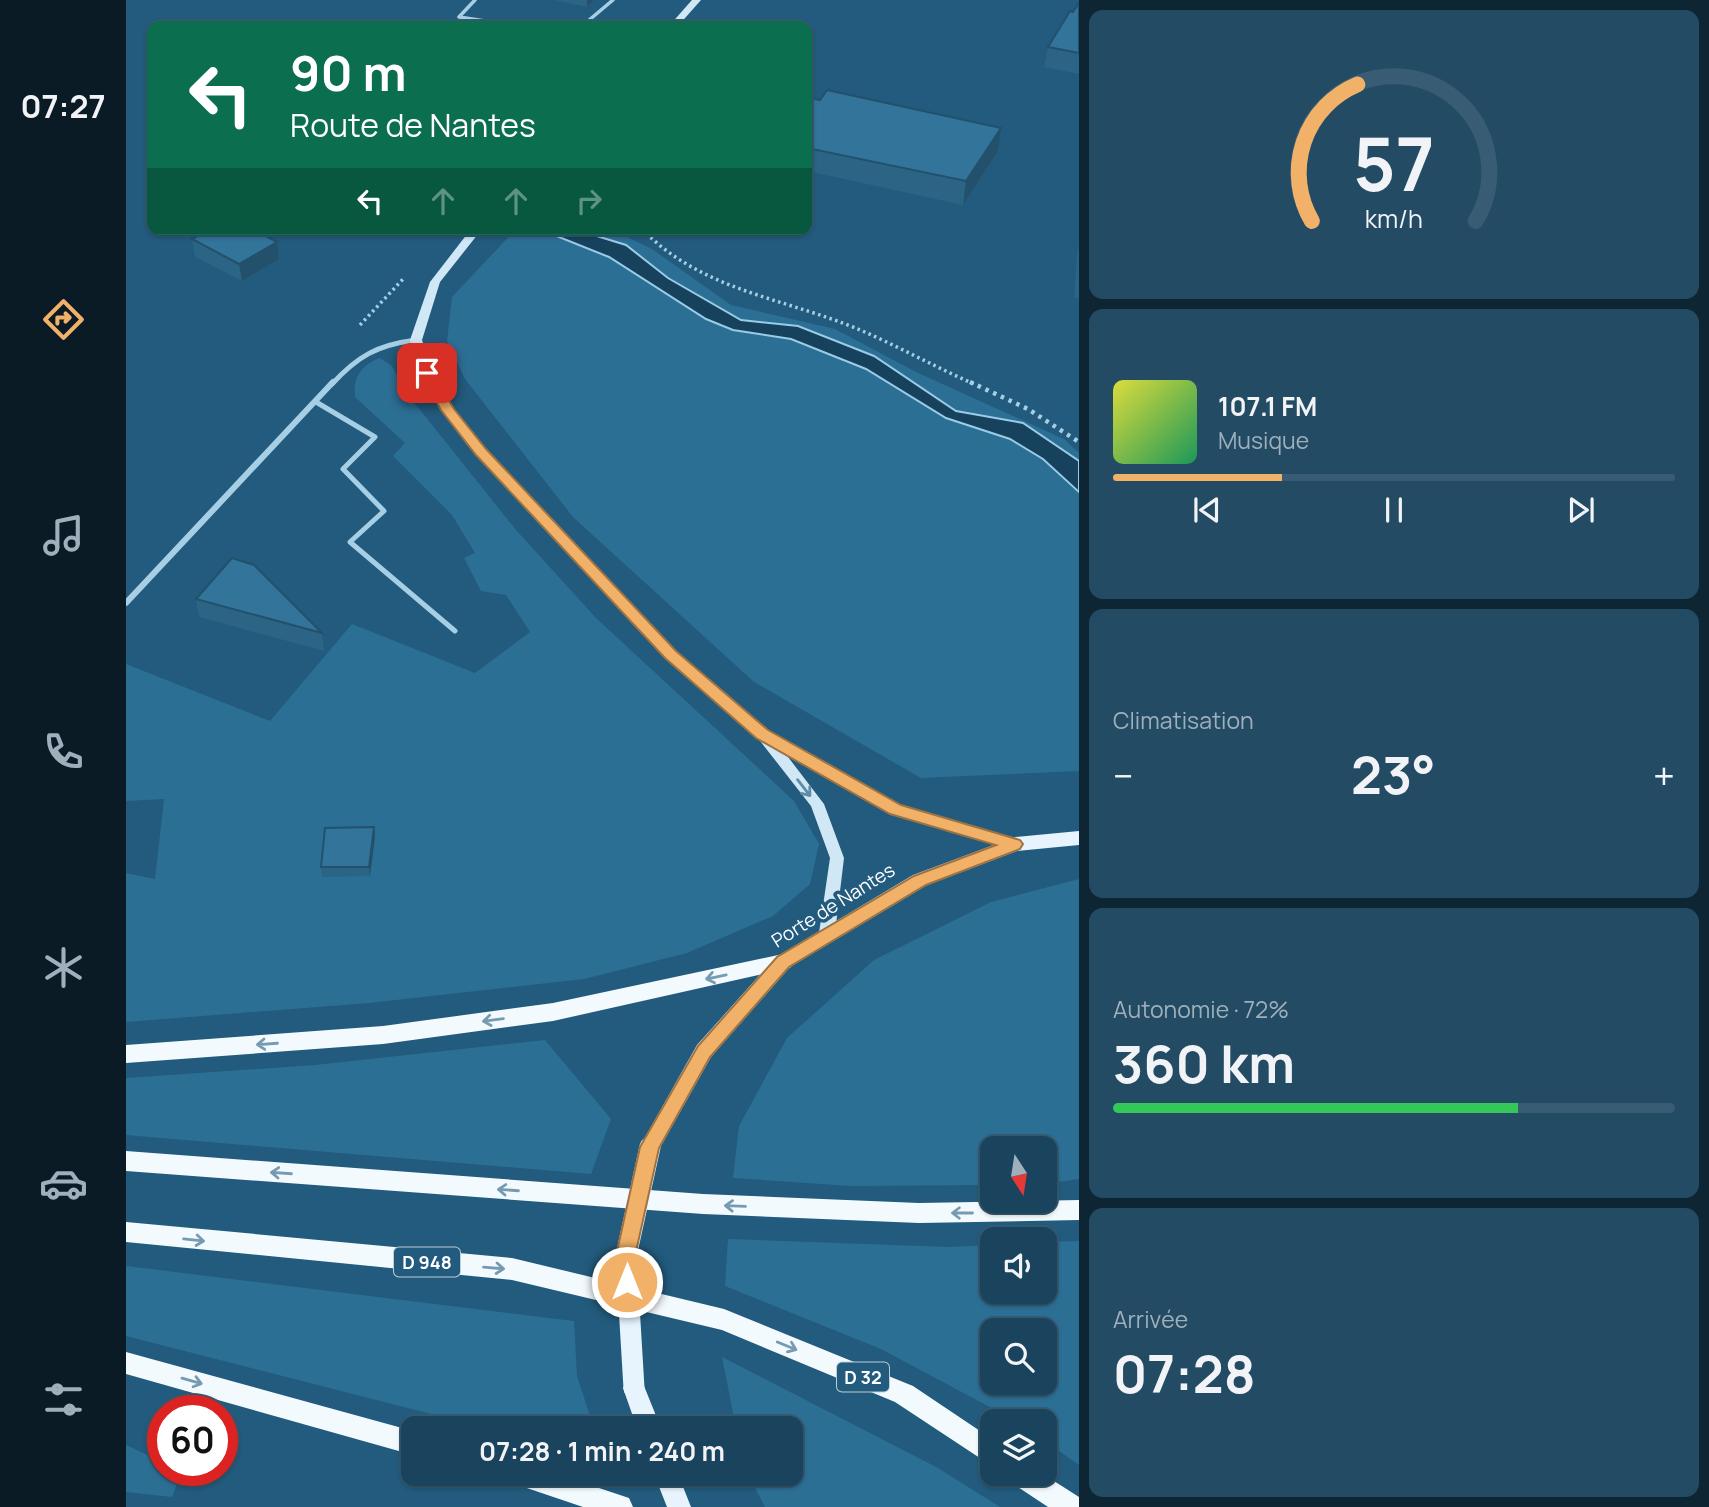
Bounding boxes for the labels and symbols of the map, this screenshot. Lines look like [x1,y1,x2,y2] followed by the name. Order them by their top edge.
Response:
[397,343,457,403] pin
[796,778,811,796] one-way arrow
[766,857,900,953] street label: Porte de Nantes
[705,970,728,984] one-way arrow
[482,1014,505,1027] one-way arrow
[256,1038,279,1051] one-way arrow
[980,1136,1057,1213] north arrow
[270,1166,293,1179] one-way arrow
[497,1183,519,1196] one-way arrow
[723,1199,746,1212] one-way arrow
[951,1206,974,1220] one-way arrow
[182,1233,205,1246] one-way arrow
[590,1245,664,1319] position arrow
[394,1247,460,1276] road number: D 948
[482,1262,504,1275] one-way arrow
[776,1340,797,1353] one-way arrow
[837,1362,889,1392] road number: D 32
[181,1376,203,1389] one-way arrow
[147,1395,238,1486] speed limit sign: 60

